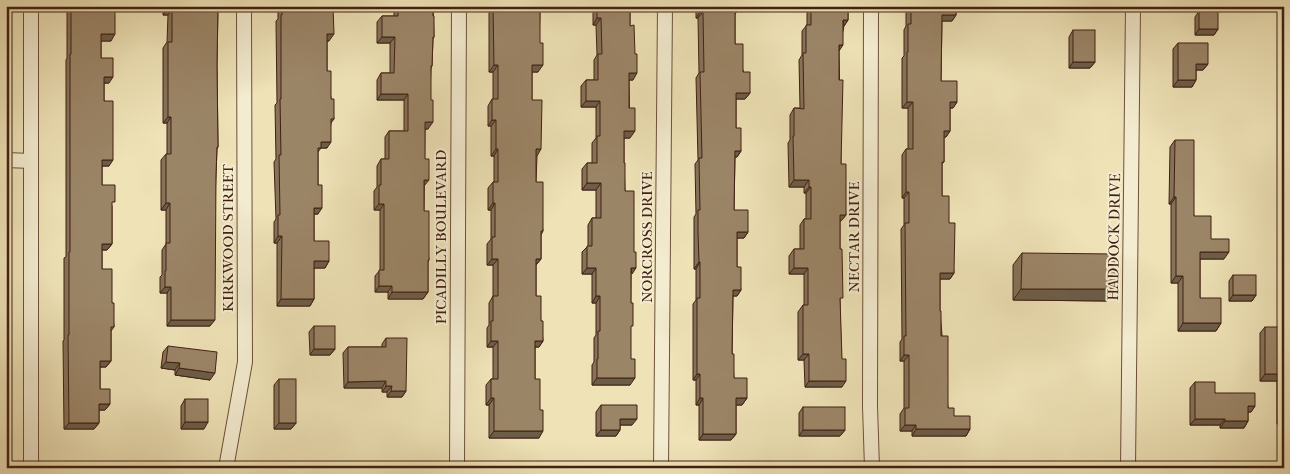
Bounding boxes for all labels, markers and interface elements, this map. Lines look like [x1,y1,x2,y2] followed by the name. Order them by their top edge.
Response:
[432,150,450,324] street label: PICADILLY BOULEVARD
[219,163,237,312] street label: KIRKWOOD STREET
[638,171,656,303] street label: NORCROSS DRIVE
[1104,173,1124,301] street label: HADDOCK DRIVE
[845,181,863,293] street label: NECTAR DRIVE

